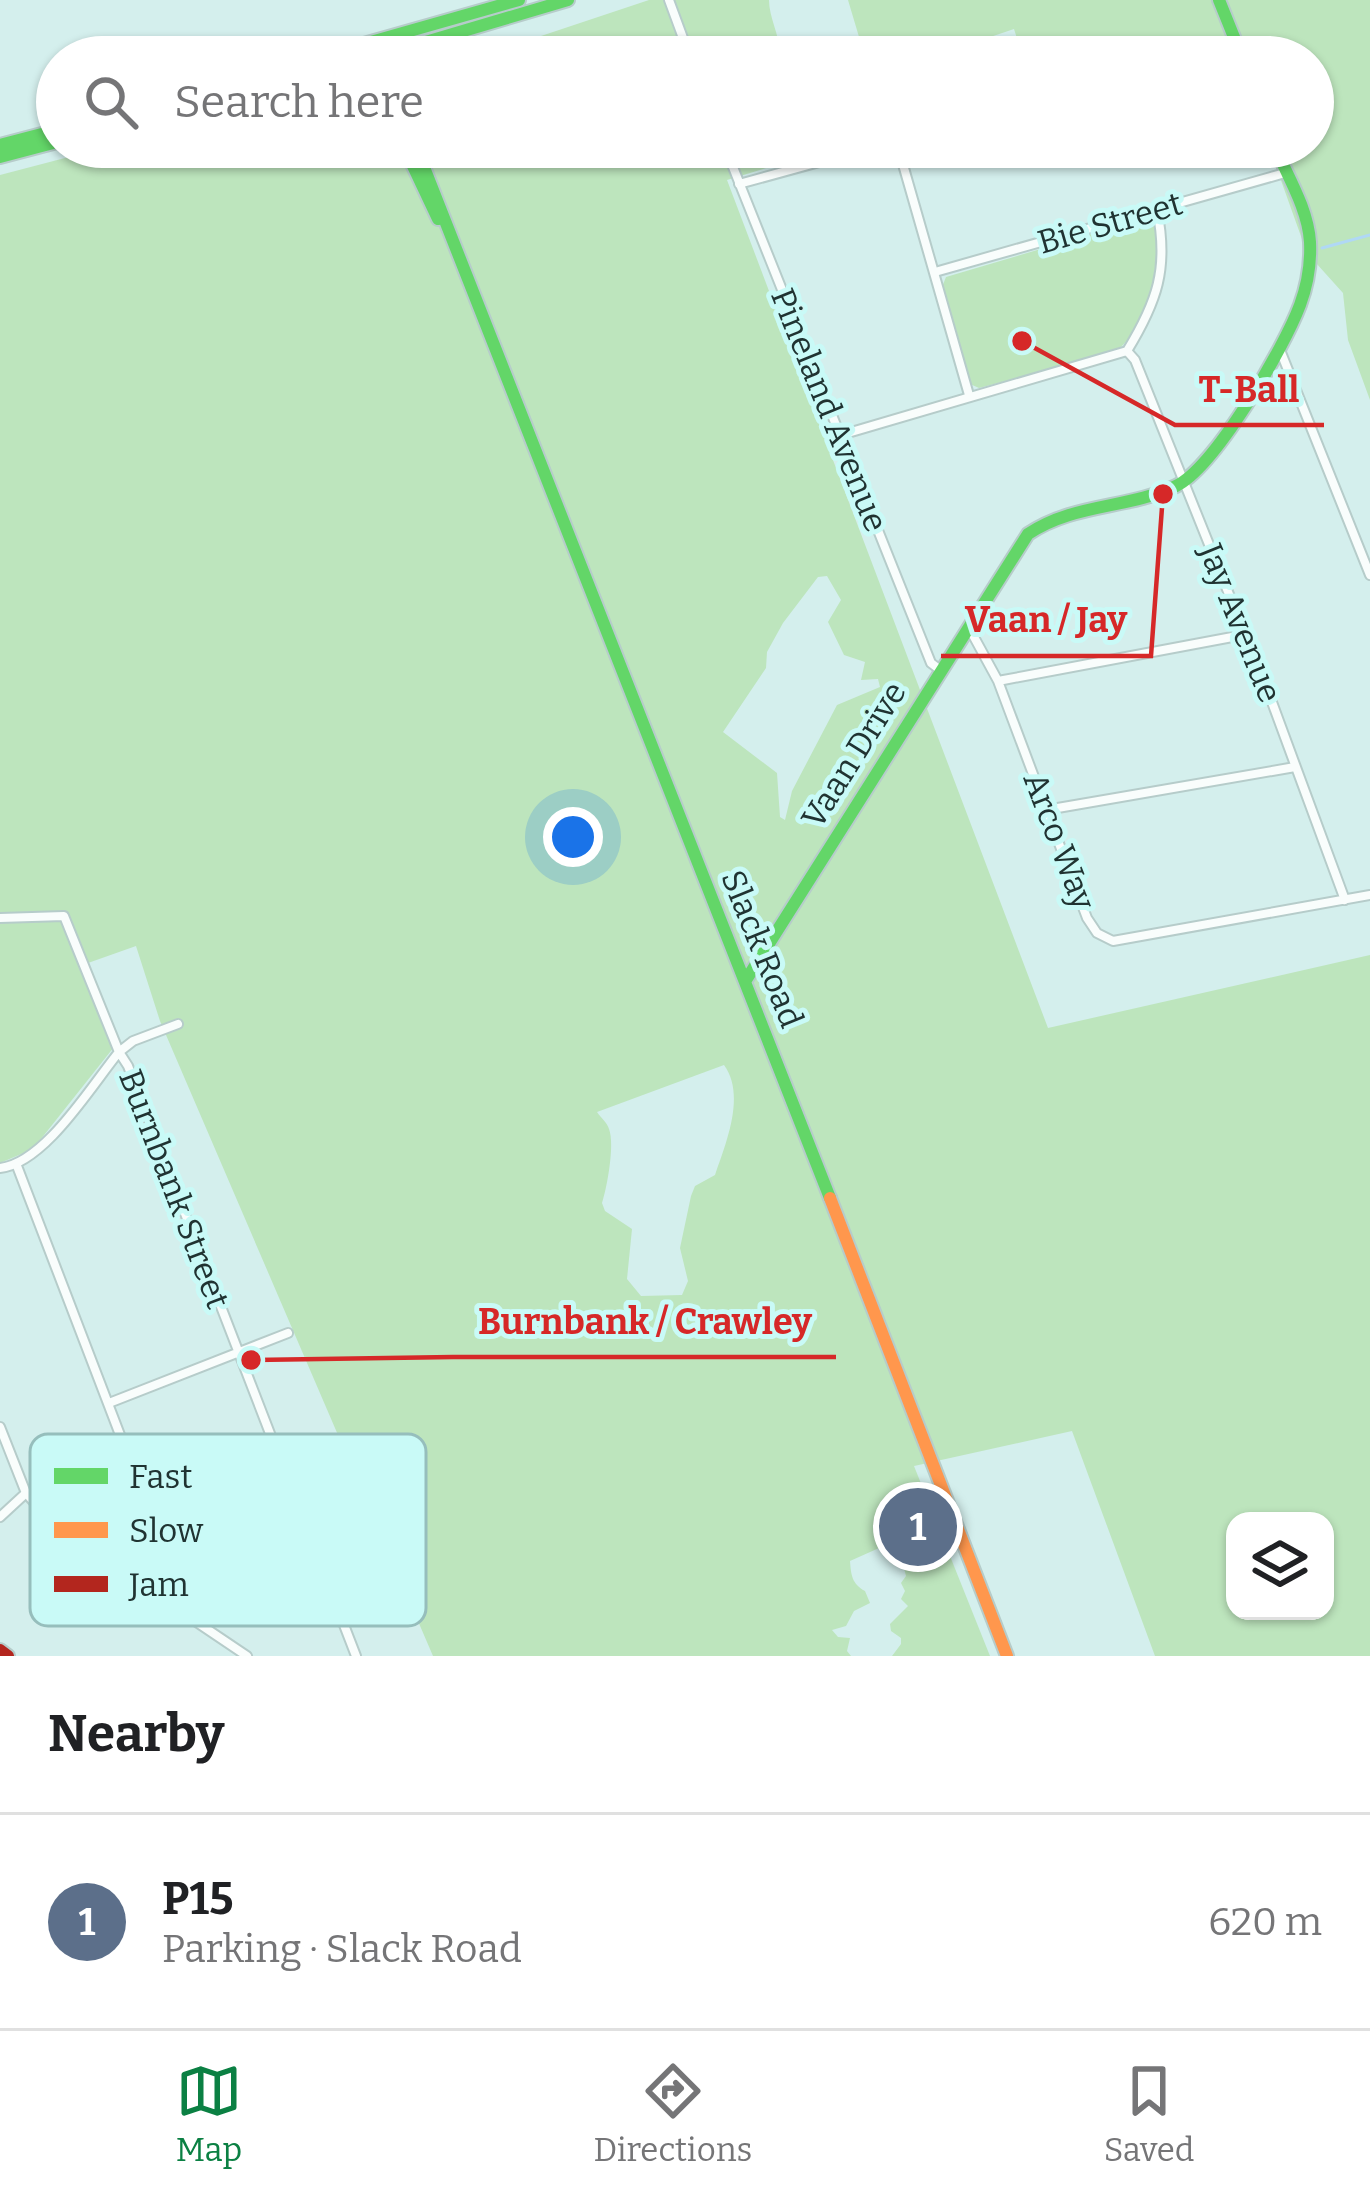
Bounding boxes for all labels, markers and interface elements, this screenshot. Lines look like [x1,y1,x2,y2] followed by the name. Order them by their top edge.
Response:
[36,36,1334,168] search box
[78,69,144,135] icon: search
[174,75,424,129] text: Search here
[1033,183,1187,263] street label: Bie Street
[762,283,896,537] street label: Pineland Avenue
[1175,353,1324,425] callout: T-Ball
[1198,368,1300,412] text: T-Ball
[1190,537,1290,708] street label: Jay Avenue
[941,584,1151,656] callout: Vaan / Jay
[965,598,1128,642] text: Vaan / Jay
[793,674,915,836] street label: Vaan Drive
[1015,767,1104,916] street label: Arco Way
[543,807,603,867] your location
[712,864,812,1034] street label: Slack Road
[110,1064,238,1314] street label: Burnbank Street
[453,1285,836,1357] callout: Burnbank / Crawley
[478,1300,813,1344] text: Burnbank / Crawley
[30,1434,426,1626] legend
[129,1457,192,1497] text: Fast
[879,1482,957,1572] pin: 1
[129,1511,204,1551] text: Slow
[1226,1512,1334,1620] map controls
[1226,1512,1334,1620] button: layers
[128,1565,189,1605] text: Jam
[48,1703,224,1765] text: Nearby
[162,1872,234,1926] text: P15
[79,1899,95,1945] text: 1
[1208,1899,1322,1945] text: 620 m
[162,1926,522,1972] text: Parking · Slack Road
[176,2058,242,2170] tab: Map
[594,2058,752,2170] tab: Directions
[1104,2058,1194,2170] tab: Saved

